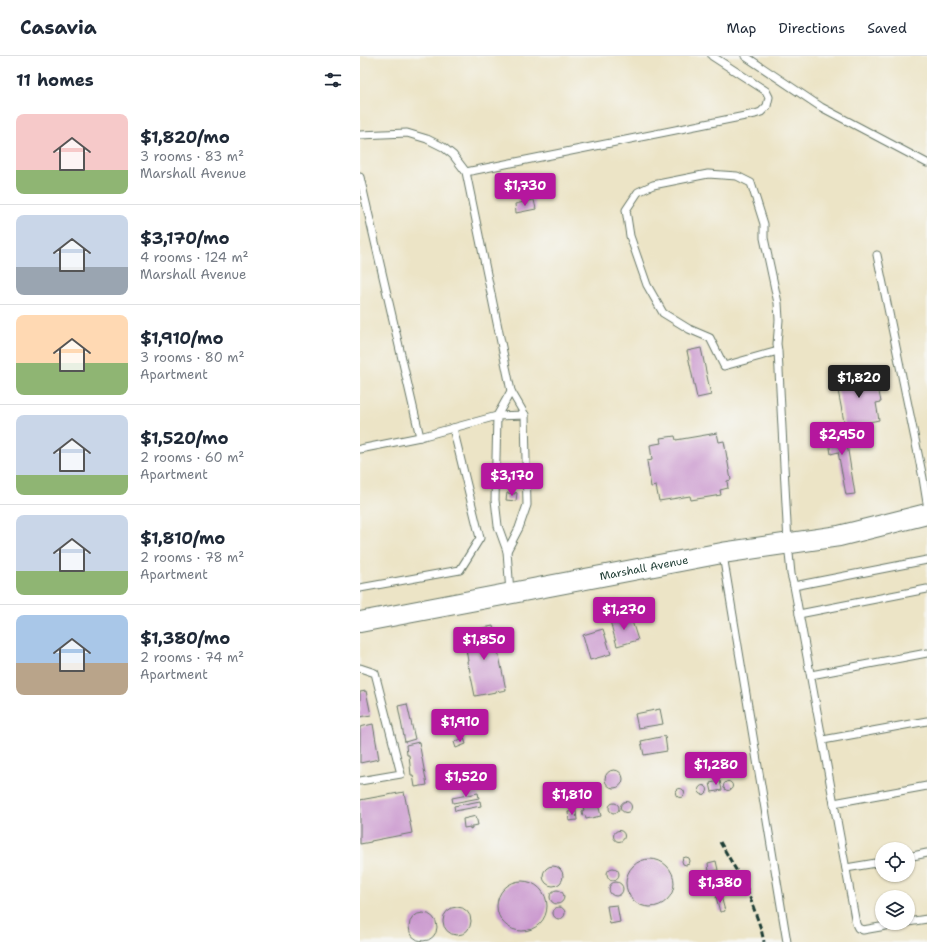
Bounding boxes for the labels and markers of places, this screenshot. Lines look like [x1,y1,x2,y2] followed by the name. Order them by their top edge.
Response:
[492,173,558,207] pin: $1,730
[826,365,892,399] pin: $1,820
[809,422,875,456] pin: $2,950
[479,463,545,497] pin: $3,170
[591,597,657,631] pin: $1,270
[451,627,517,661] pin: $1,850
[427,709,493,743] pin: $1,910
[683,752,749,786] pin: $1,280
[433,764,499,798] pin: $1,520
[539,782,605,816] pin: $1,810
[687,870,753,904] pin: $1,380

